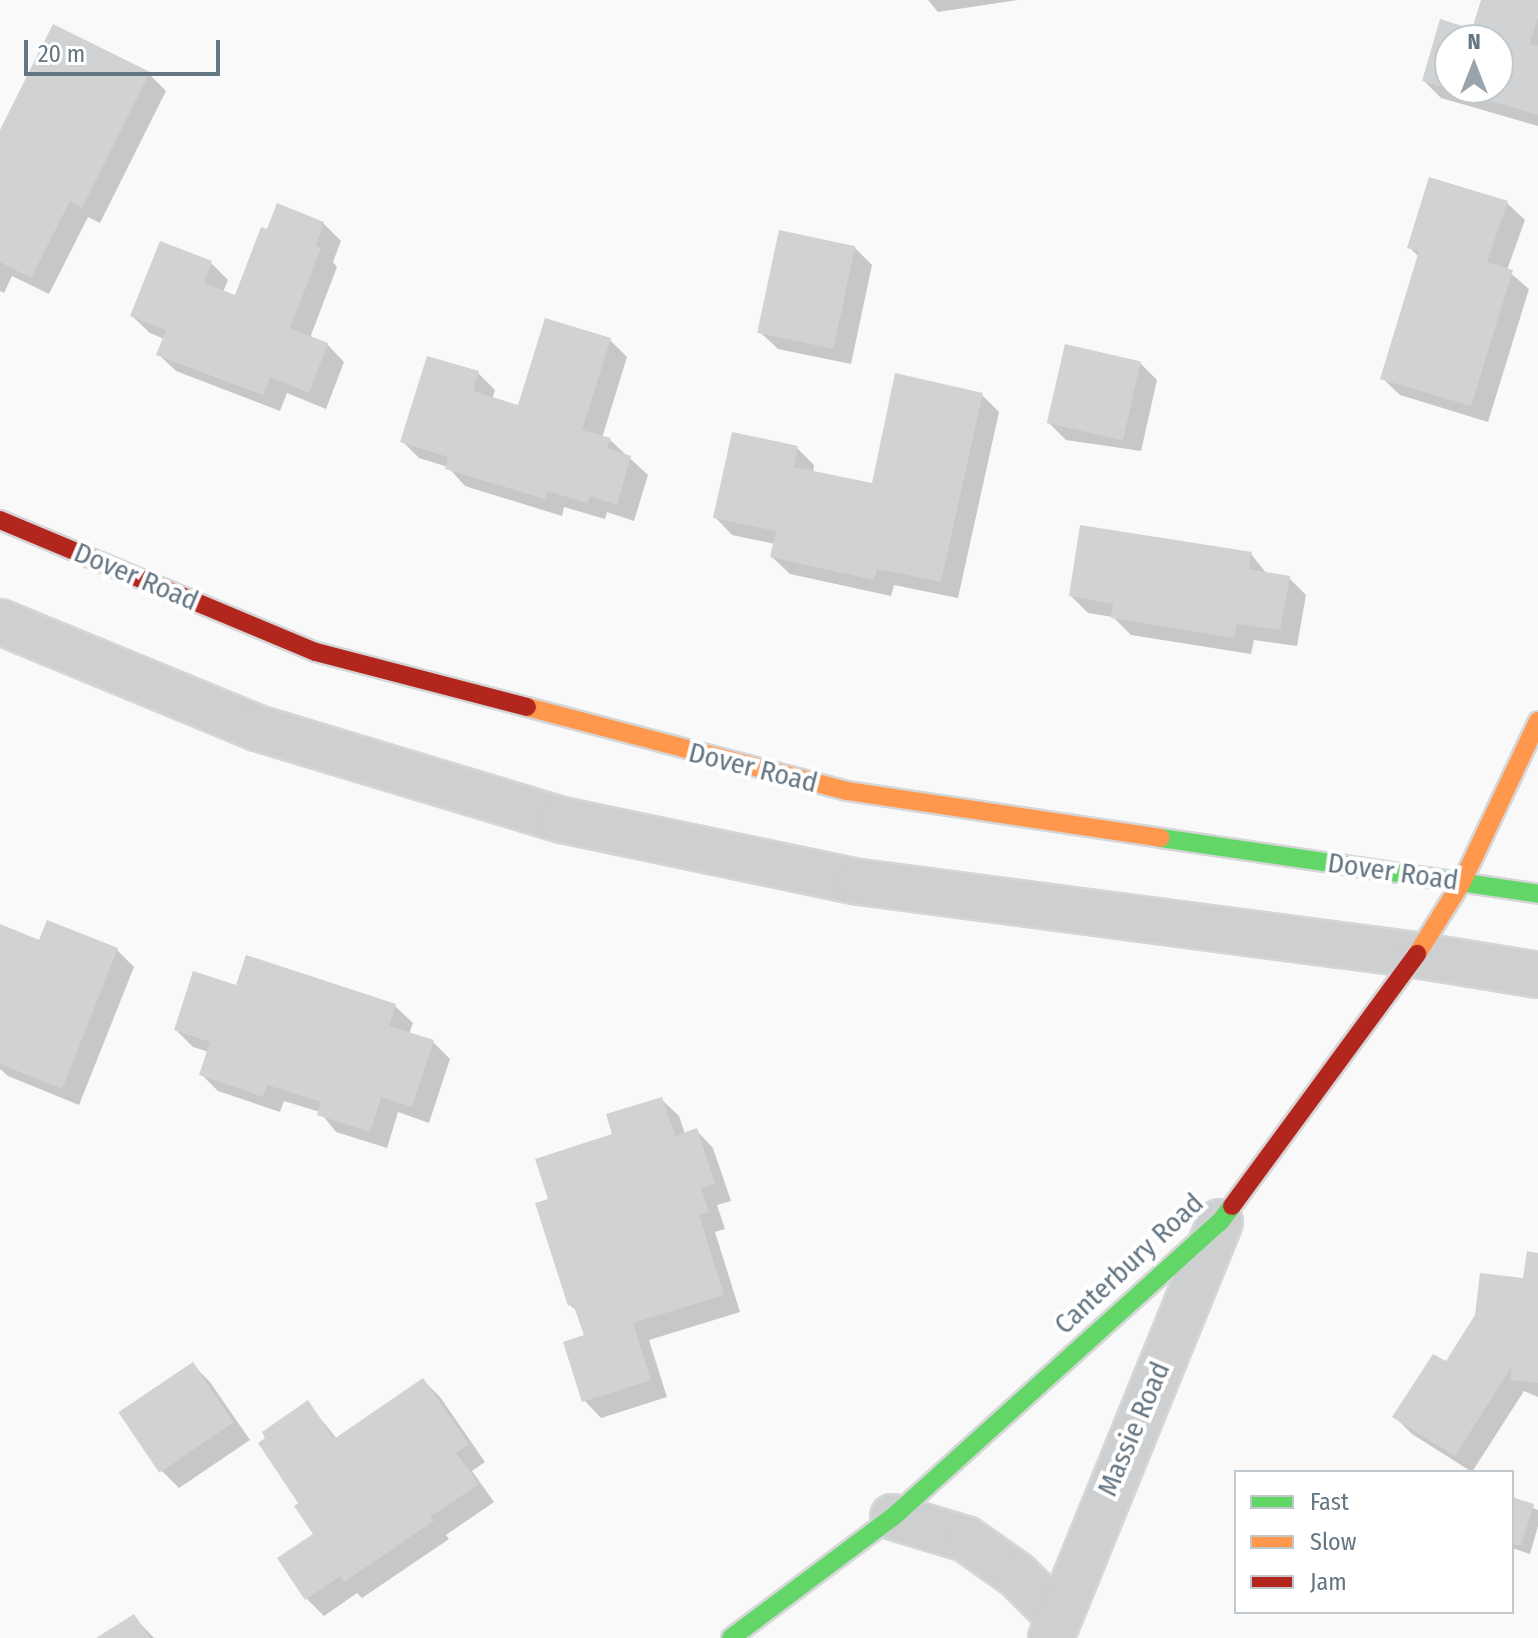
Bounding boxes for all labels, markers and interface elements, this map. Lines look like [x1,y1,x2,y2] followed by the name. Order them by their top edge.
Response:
[28,24,224,74] scale bar
[1434,24,1514,104] north arrow
[1467,28,1481,55] text: N
[38,40,85,68] text: 20 m
[69,536,203,618] street label: Dover Road
[685,736,821,800] street label: Dover Road
[1326,846,1460,898] street label: Dover Road
[1048,1187,1210,1341] street label: Canterbury Road
[1091,1357,1177,1501] street label: Massie Road
[1234,1470,1514,1614] legend
[1310,1488,1349,1516] text: Fast
[1310,1528,1356,1556] text: Slow
[1310,1568,1347,1596] text: Jam

